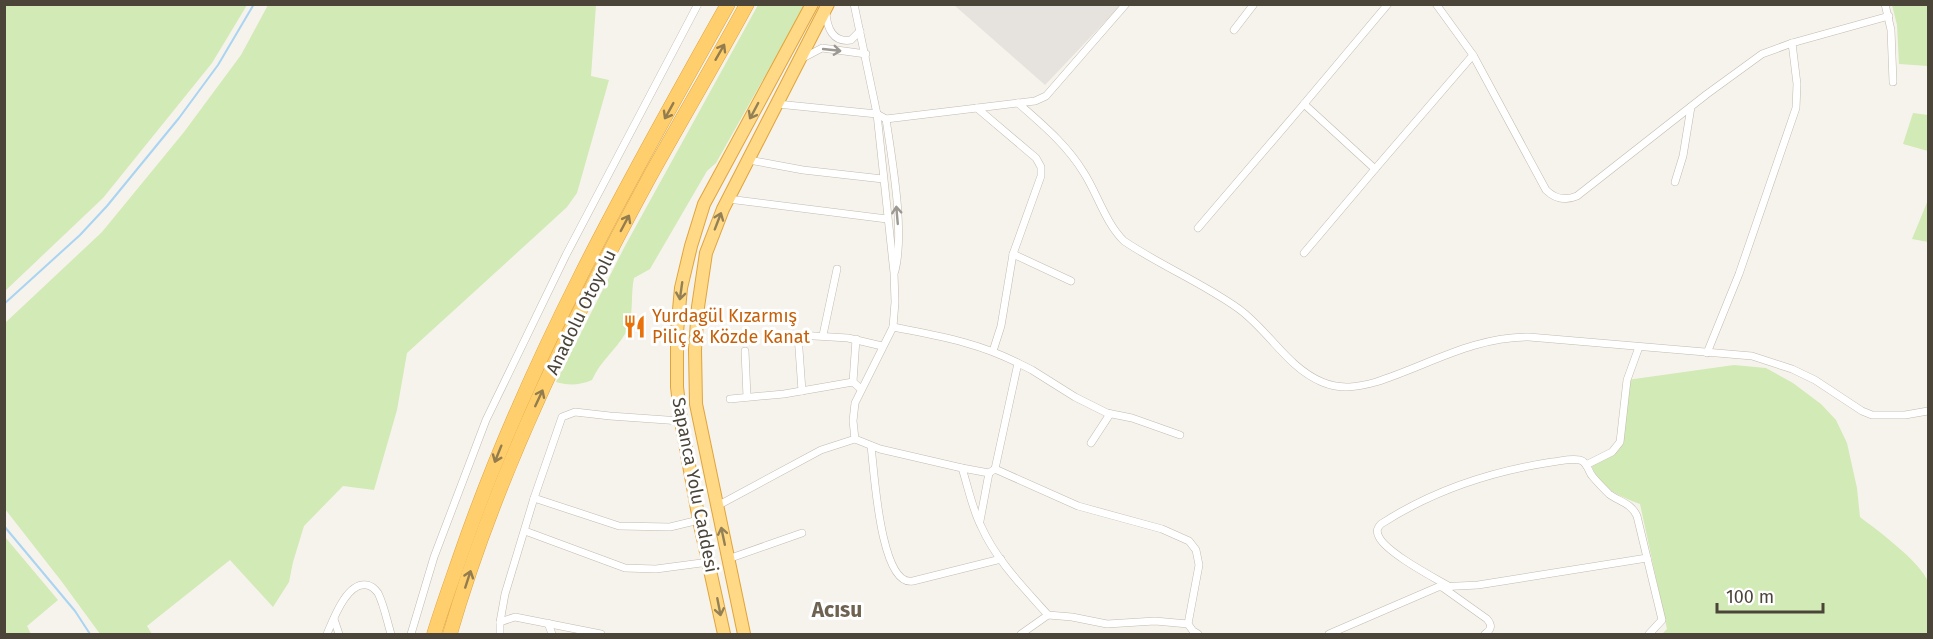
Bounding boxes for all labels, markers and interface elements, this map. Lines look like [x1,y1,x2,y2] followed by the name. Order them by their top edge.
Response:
[714,44,726,61] one-way arrow
[821,45,841,56] one-way arrow
[663,102,675,119] one-way arrow
[748,102,759,120] one-way arrow
[891,206,902,226] one-way arrow
[714,212,725,231] one-way arrow
[620,214,631,232] one-way arrow
[541,246,621,378] street label: Anadolu Otoyolu
[676,280,687,300] one-way arrow
[652,305,811,348] place label: Yurdagül Kızarmış Piliç & Közde Kanat
[621,313,647,339] restaurant icon: Yurdagül Kızarmış Piliç & Közde Kanat
[534,389,546,407] one-way arrow
[667,396,723,574] street label: Sapanca Yolu Caddesi
[492,444,503,463] one-way arrow
[717,527,728,546] one-way arrow
[463,570,474,589] one-way arrow
[1717,576,1824,614] scale bar
[1726,586,1774,608] text: 100 m
[714,597,725,617] one-way arrow
[811,597,862,623] district label: Acısu

